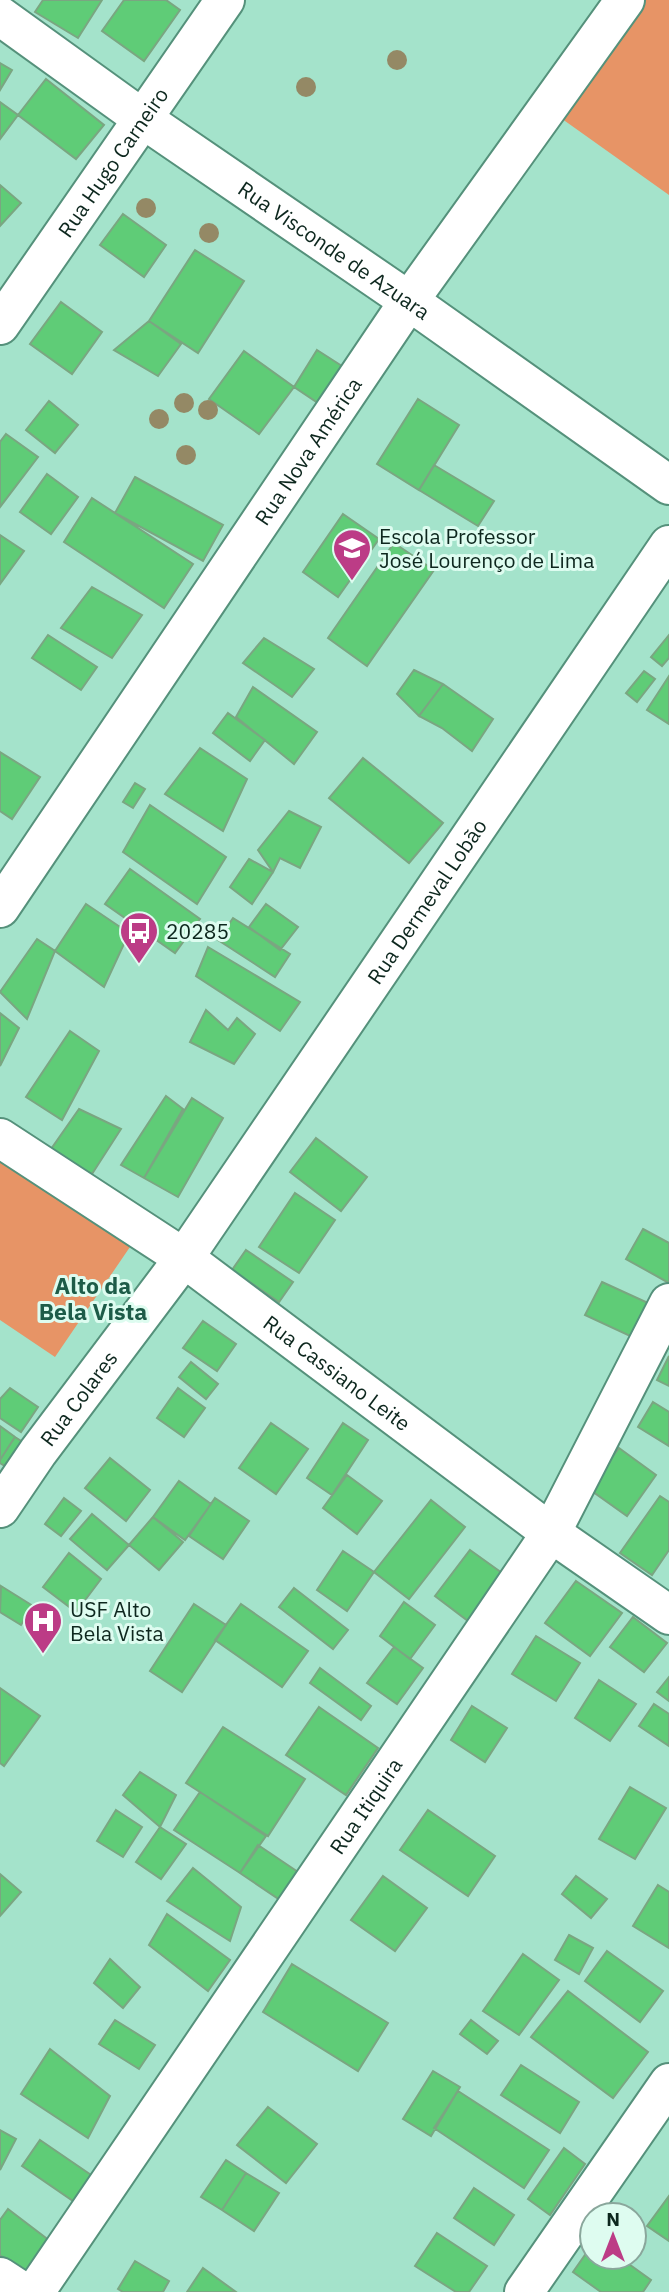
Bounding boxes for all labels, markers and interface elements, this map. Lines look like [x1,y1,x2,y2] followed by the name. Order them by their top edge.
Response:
[51,82,174,243] street label: Rua Hugo Carneiro
[233,174,436,326] street label: Rua Visconde de Azuara
[248,372,368,530] street label: Rua Nova América
[379,522,594,574] place label: Escola Professor José Lourenço de Lima
[331,527,373,582] school or university icon: Escola Professor José Lourenço de Lima
[361,813,493,989] street label: Rua Dermeval Lobão
[118,910,160,965] bus stop icon: 20285
[166,917,229,945] place label: 20285
[39,1270,147,1326] district label: Alto da Bela Vista
[258,1308,416,1437] street label: Rua Cassiano Leite
[33,1345,124,1452] street label: Rua Colares
[70,1595,164,1647] place label: USF Alto Bela Vista
[22,1600,64,1655] hospital icon: USF Alto Bela Vista
[323,1752,408,1859] street label: Rua Itiquira
[578,2201,648,2271] north arrow
[606,2207,620,2231] text: N

